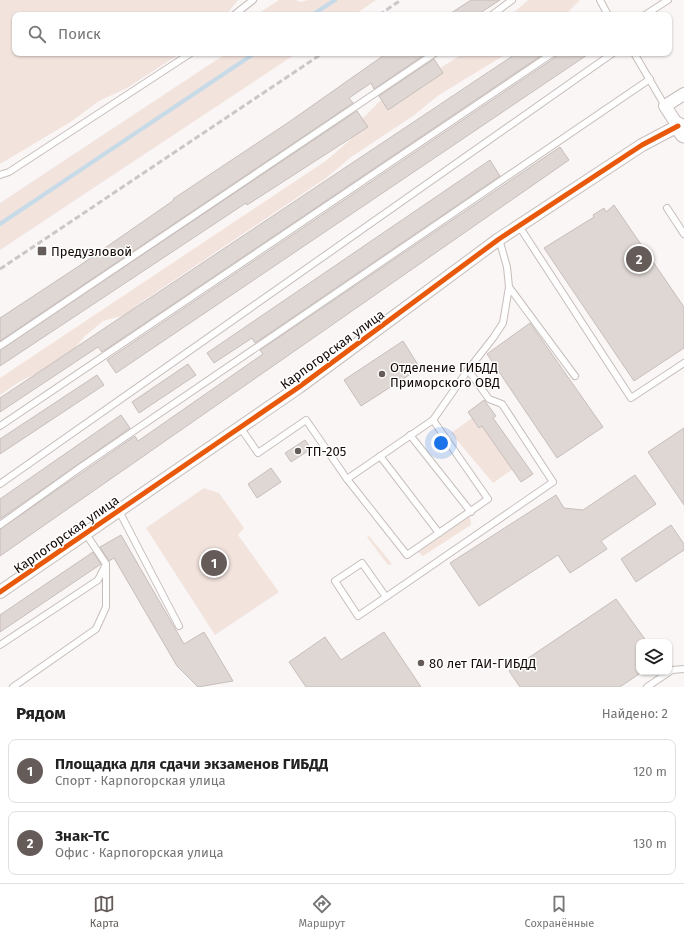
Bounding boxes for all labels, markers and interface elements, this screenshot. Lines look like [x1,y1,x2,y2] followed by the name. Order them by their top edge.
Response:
[12,12,672,56] search box
[26,23,48,45] icon: search
[58,25,101,43] text: Поиск
[51,244,132,259] place label: Предузловой
[626,244,652,274] pin: 2
[36,245,48,257] marker: Предузловой
[277,307,387,392] street label: Карпогорская улица
[390,360,500,390] place label: Отделение ГИБДД Приморского ОВД
[377,369,387,379] marker: Отделение ГИБДД Приморского ОВД
[431,433,451,453] your location
[306,444,346,459] place label: ТП-205
[293,446,303,456] marker: ТП-205
[11,492,122,576] street label: Карпогорская улица
[201,548,227,578] pin: 1
[636,639,672,675] map controls
[636,639,672,675] button: layers
[429,656,536,671] place label: 80 лет ГАИ-ГИБДД
[416,658,426,668] marker: 80 лет ГАИ-ГИБДД
[16,703,66,724] text: Рядом
[602,706,668,721] text: Найдено: 2
[55,755,328,773] text: Площадка для сдачи экзаменов ГИБДД
[27,764,33,779] text: 1
[633,764,667,779] text: 120 m
[55,773,225,788] text: Спорт · Карпогорская улица
[55,827,109,845] text: Знак-ТС
[27,836,33,851] text: 2
[633,836,667,851] text: 130 m
[55,845,223,860] text: Офис · Карпогорская улица
[90,893,119,930] tab: Карта
[298,893,345,930] tab: Маршрут
[525,893,594,930] tab: Сохранённые

